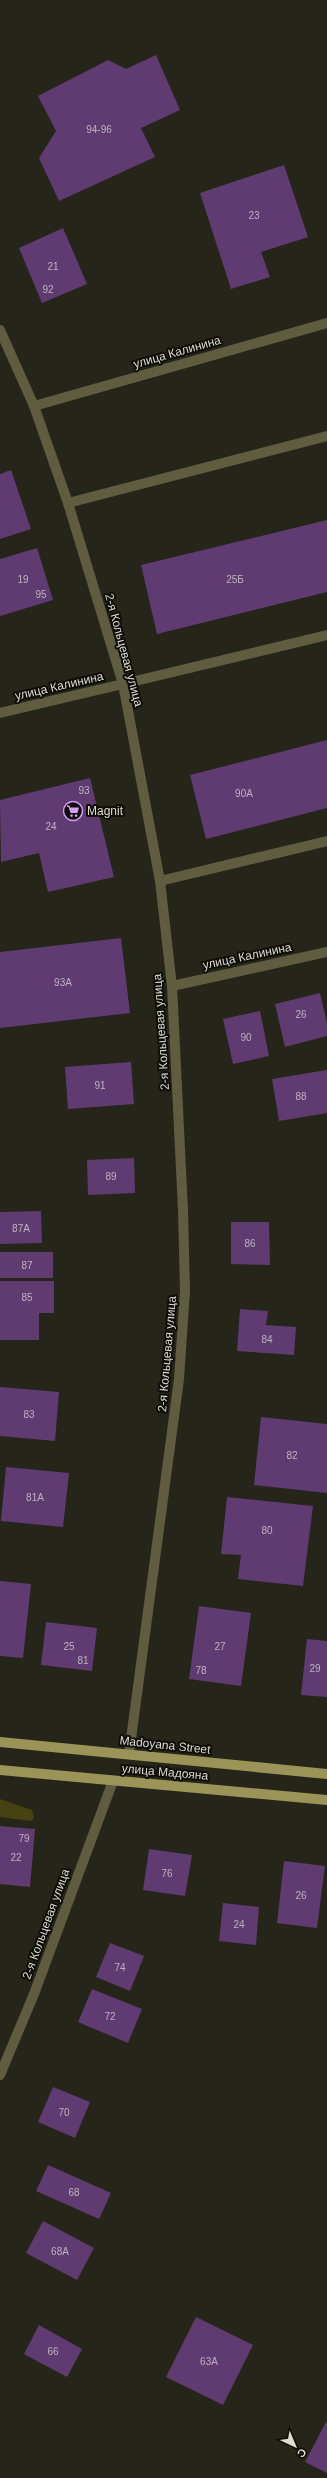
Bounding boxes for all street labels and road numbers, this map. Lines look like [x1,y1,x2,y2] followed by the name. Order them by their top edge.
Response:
[132,333,223,371] street label: улица Калинина
[102,592,146,708] street label: 2-я Кольцевая улица
[13,669,105,703] street label: улица Калинина
[201,940,293,972] street label: улица Калинина
[150,973,172,1091] street label: 2-я Кольцевая улица
[155,1295,179,1413] street label: 2-я Кольцевая улица
[119,1733,212,1757] street label: Madoyana Street
[121,1761,209,1783] street label: улица Мадояна
[20,1867,73,1981] street label: 2-я Кольцевая улица

